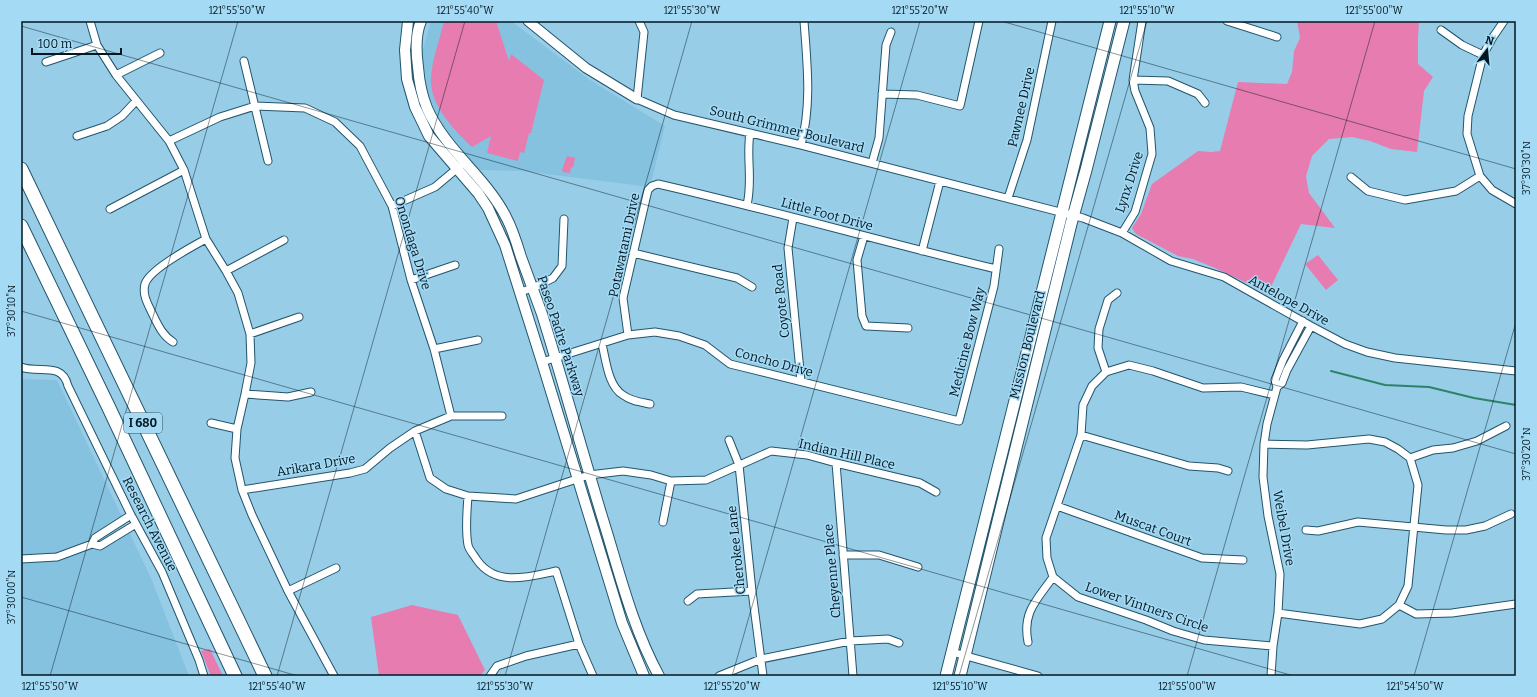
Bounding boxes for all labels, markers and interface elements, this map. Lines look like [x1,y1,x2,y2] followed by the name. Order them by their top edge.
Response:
[209,5,266,17] text: 121°55'50"W
[437,5,494,17] text: 121°55'40"W
[664,5,721,17] text: 121°55'30"W
[892,5,949,17] text: 121°55'20"W
[1119,5,1175,17] text: 121°55'10"W
[1345,5,1403,17] text: 121°55'00"W
[32,30,121,56] scale bar
[1467,30,1507,70] north arrow
[1484,33,1496,48] text: N
[38,37,73,51] text: 100 m
[1005,66,1037,148] street label: Pawnee Drive
[708,102,866,156] street label: South Grimmer Boulevard
[1521,141,1533,195] text: 37°30'30"N
[1112,150,1146,214] street label: Lynx Drive
[606,191,642,299] street label: Potawatami Drive
[392,194,434,292] street label: Onondaga Drive
[779,195,875,233] street label: Little Foot Drive
[770,263,792,339] street label: Coyote Road
[1246,272,1332,328] street label: Antelope Drive
[534,274,588,398] street label: Paseo Padre Parkway
[6,285,18,337] text: 37°30'10"N
[946,285,988,398] street label: Medicine Bow Way
[1006,289,1048,401] street label: Mission Boulevard
[733,344,815,380] street label: Concho Drive
[124,413,162,433] road number: I 680
[1521,427,1533,481] text: 37°30'20"N
[797,436,897,472] street label: Indian Hill Place
[275,451,357,479] street label: Arikara Drive
[120,474,180,574] street label: Research Avenue
[1270,489,1298,567] street label: Weibel Drive
[724,505,748,595] street label: Cherokee Lane
[1113,507,1194,549] street label: Muscat Court
[820,523,844,619] street label: Cheyenne Place
[6,570,18,624] text: 37°30'00"N
[1083,579,1211,635] street label: Lower Vintners Circle
[22,681,79,693] text: 121°55'50"W
[249,681,306,693] text: 121°55'40"W
[477,681,534,693] text: 121°55'30"W
[704,681,761,693] text: 121°55'20"W
[932,681,988,693] text: 121°55'10"W
[1158,681,1216,693] text: 121°55'00"W
[1387,681,1444,693] text: 121°54'50"W

